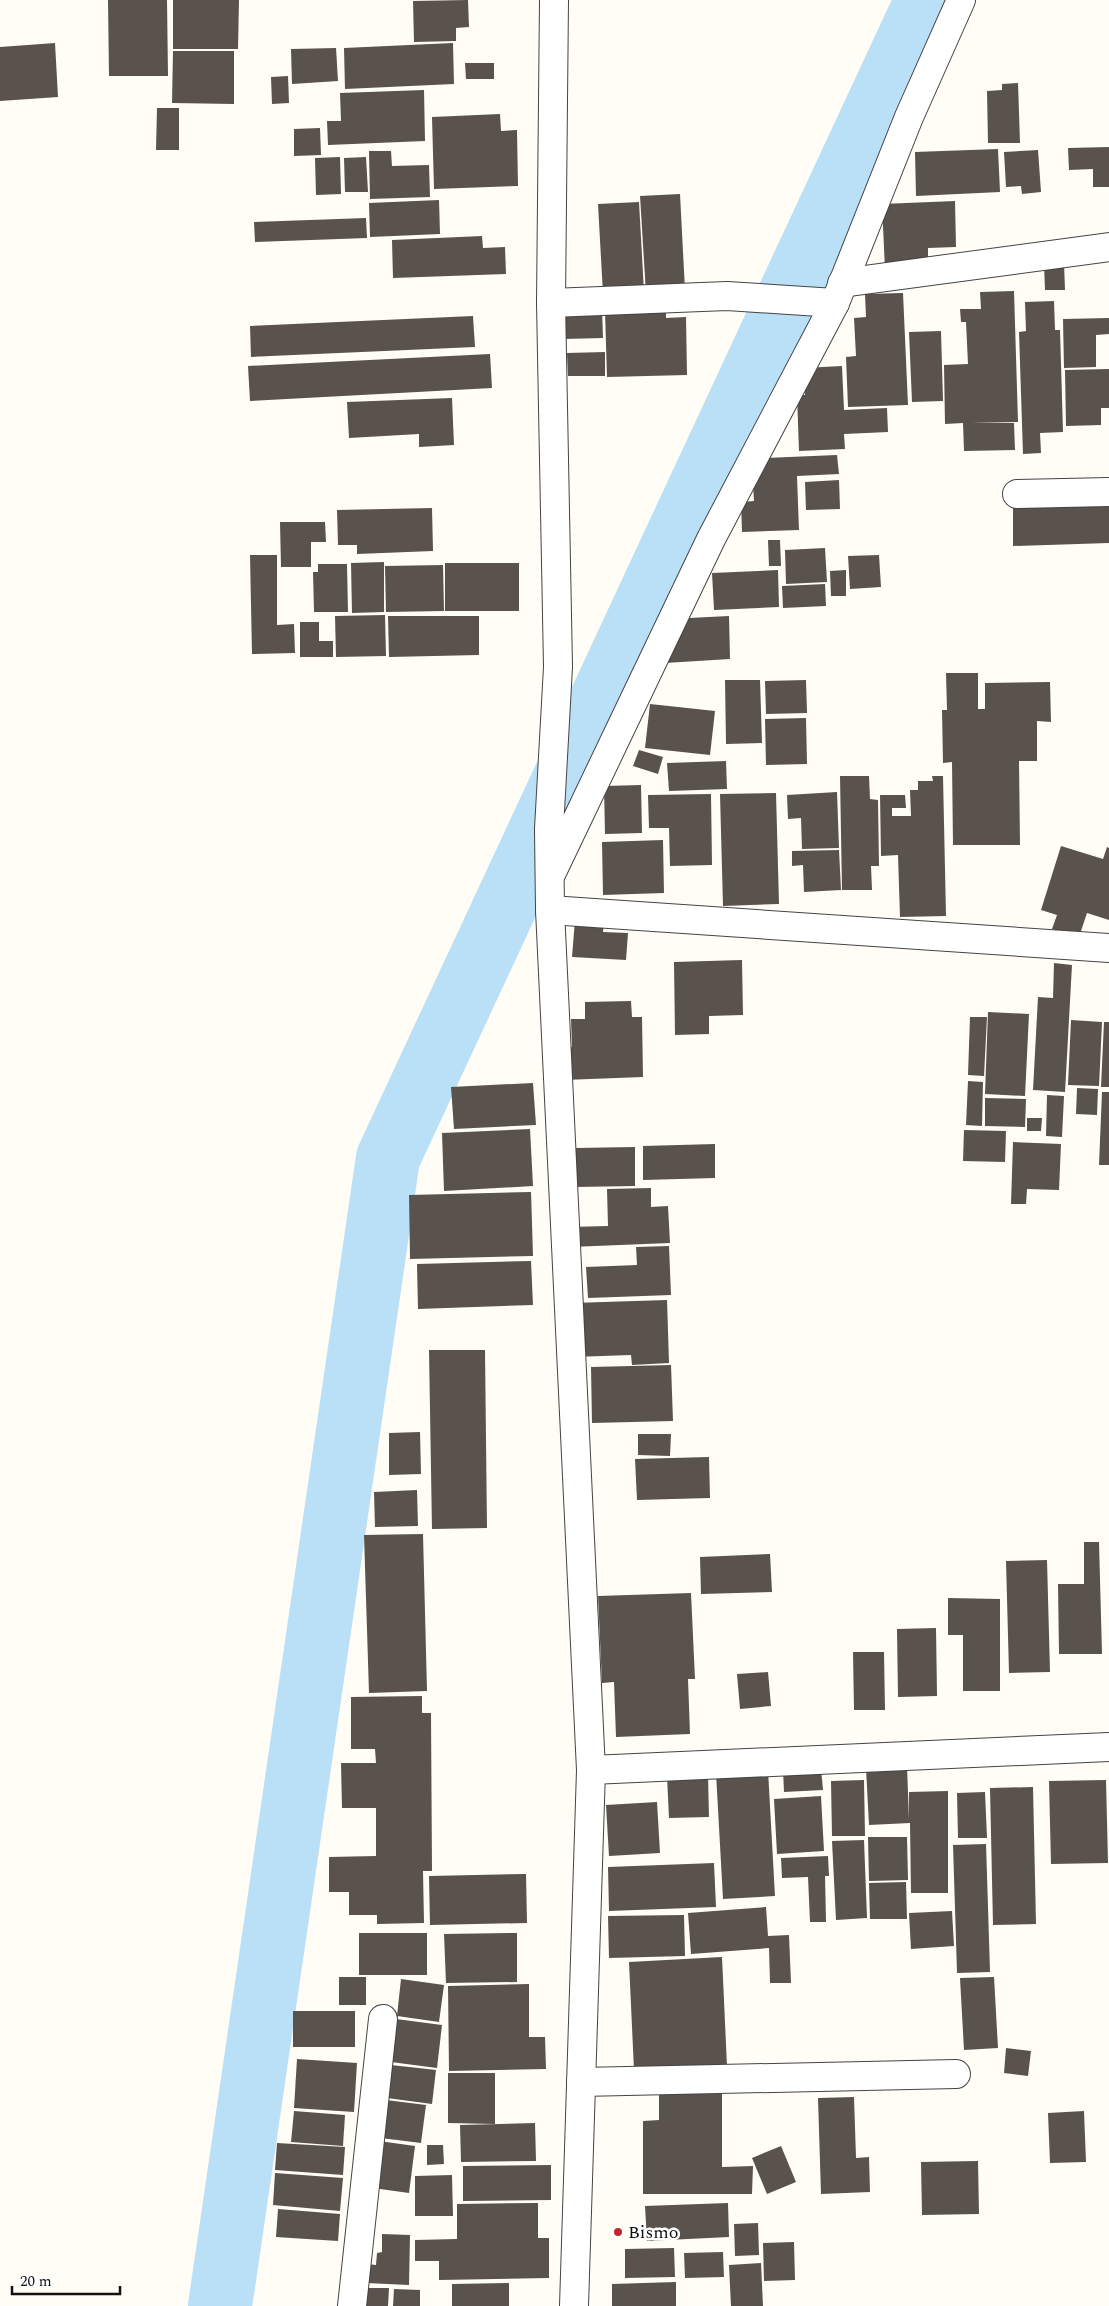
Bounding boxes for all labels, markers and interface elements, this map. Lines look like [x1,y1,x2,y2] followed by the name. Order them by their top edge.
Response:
[628,2219,678,2246] place label: Bismo
[612,2226,624,2238] marker: Bismo
[12,2264,120,2296] scale bar
[20,2270,52,2293] text: 20 m

